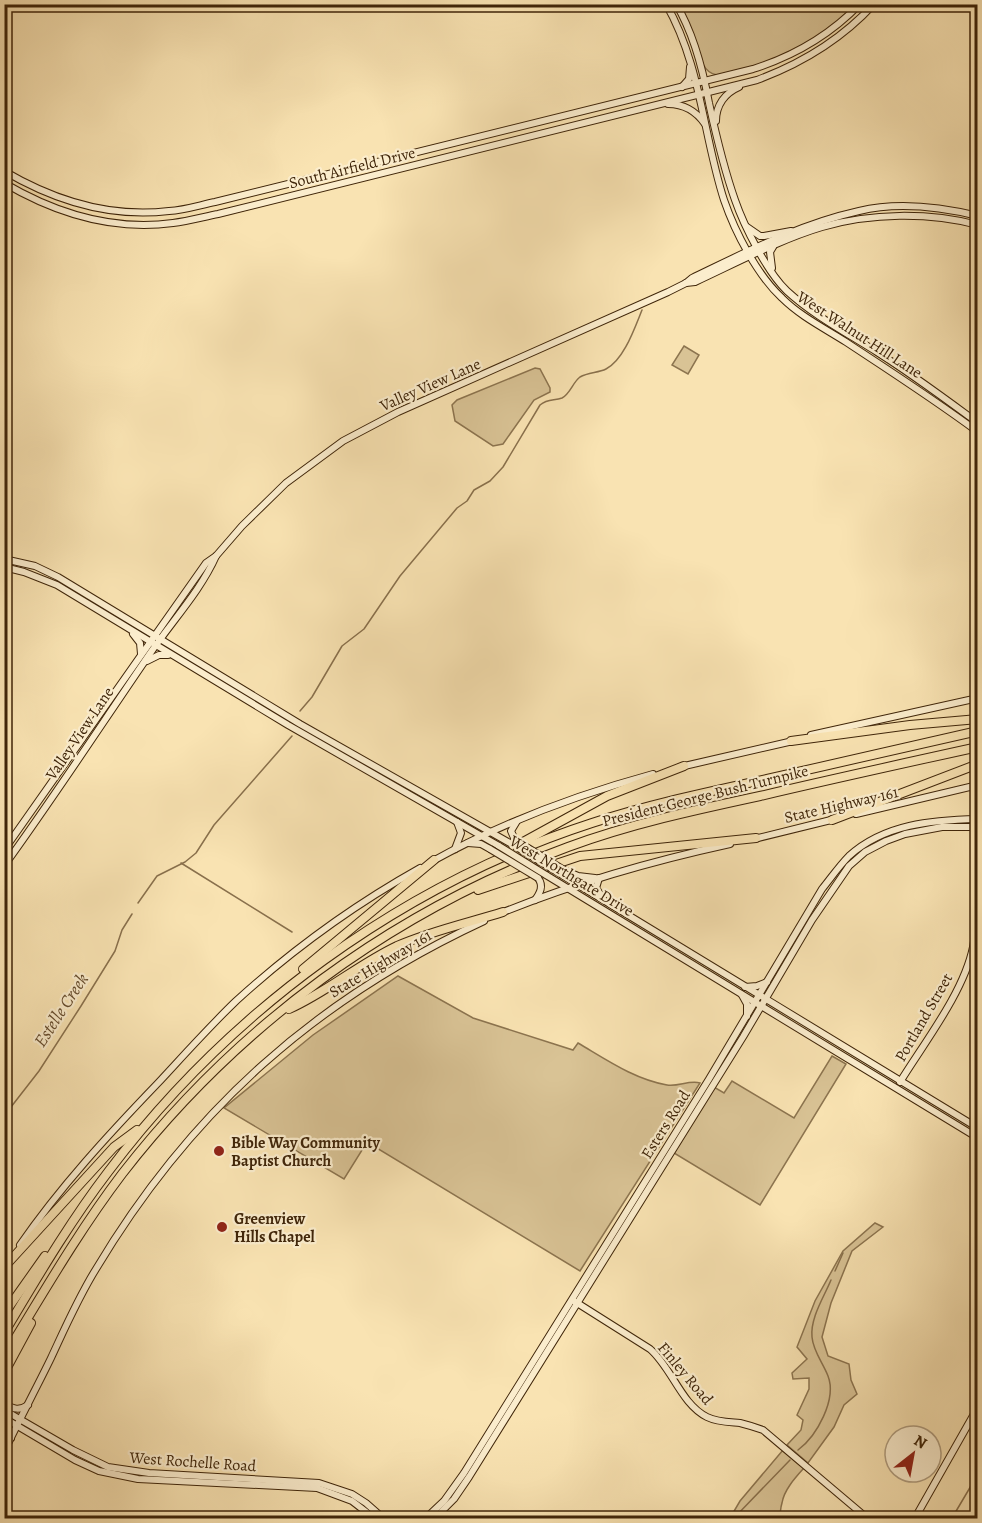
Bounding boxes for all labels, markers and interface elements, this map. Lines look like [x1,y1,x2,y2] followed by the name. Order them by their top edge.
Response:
[287,142,418,194] street label: South Airfield Drive
[792,285,926,384] street label: West Walnut Hill Lane
[376,353,484,417] street label: Valley View Lane
[40,683,119,785] street label: Valley View Lane
[600,760,811,832] street label: President George Bush Turnpike
[782,781,901,829] street label: State Highway 161
[504,829,638,922] street label: West Northgate Drive
[325,924,436,1003] street label: State Highway 161
[28,968,94,1052] water label: Estelle Creek
[890,969,958,1066] street label: Portland Street
[636,1086,696,1163] street label: Esters Road
[231,1132,381,1172] place label: Bible Way Community Baptist Church
[212,1144,226,1158] marker: Bible Way Community Baptist Church
[234,1208,316,1248] place label: Greenview Hills Chapel
[215,1220,229,1234] marker: Greenview Hills Chapel
[652,1338,718,1410] street label: Finley Road
[883,1424,943,1484] north arrow
[910,1430,931,1455] text: N
[128,1447,257,1477] street label: West Rochelle Road

